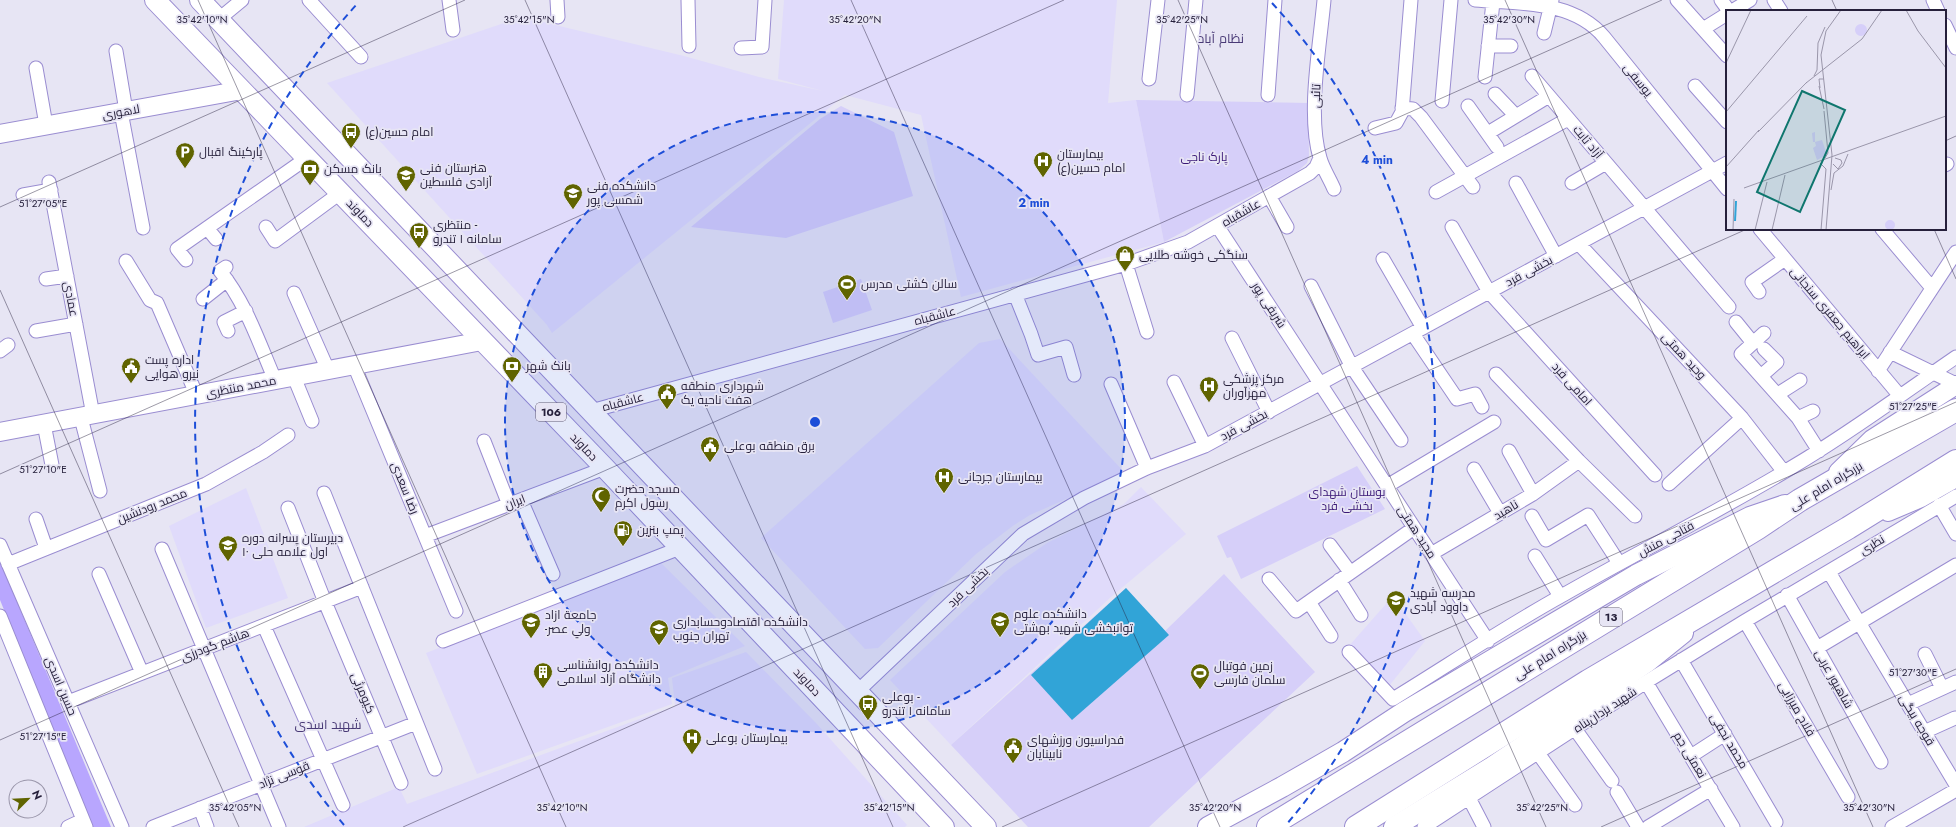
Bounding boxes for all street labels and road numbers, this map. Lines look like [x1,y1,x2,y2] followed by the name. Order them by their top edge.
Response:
[1619,59,1658,101] street label: یوسفی
[1307,83,1325,108] street label: تائبی
[101,100,141,124] street label: لاهوری
[1569,121,1608,163] street label: آزاد ثابت
[342,195,378,231] street label: دماوند
[1218,195,1264,231] street label: عاشقباه
[1502,251,1556,291] street label: بخشی فرد
[1786,263,1874,363] street label: ابراهیم جعفری سنجانی
[1247,278,1291,332] street label: شریفی پور
[59,280,83,318] street label: عمادی
[912,302,958,330] street label: عاشقباه
[1657,328,1711,384] street label: وحید همتی
[1548,358,1596,410] street label: امامی فرد
[204,371,278,403] street label: محمد منتظری
[600,388,646,416] street label: عاشقباه
[536,403,566,421] road number: 106
[1217,405,1271,445] street label: بخشی فرد
[566,429,602,465] street label: دماوند
[1786,457,1866,515] street label: بزرگراه امام علی
[386,459,424,517] street label: رضا سعدی
[114,484,190,528] street label: محمد رودنشین
[502,490,528,514] street label: ایران
[1490,496,1522,524] street label: ناهید
[1393,502,1441,562] street label: مجید همتی
[1635,517,1697,561] street label: فتاحی منش
[1856,530,1888,560] street label: نظری
[943,563,993,611] street label: بخشی فرد
[1600,608,1622,626] road number: 13
[178,624,252,666] street label: هاشم گودرزی
[1510,626,1590,684] street label: بزرگراه امام علی
[1810,646,1858,712] street label: شاهپور عربی
[40,654,82,718] street label: حسین اسدی
[789,664,825,700] street label: دماوند
[346,670,380,716] street label: کیومرثی
[1774,678,1820,740] street label: فلاح میرزایی
[1570,683,1640,737] street label: شهید یزدان‌پناه
[1895,691,1939,749] street label: قوجه بیگی
[1705,710,1753,772] street label: محمد نجفی
[1669,728,1711,782] street label: نعمتی جم
[256,757,312,793] street label: قوسی نژاد

